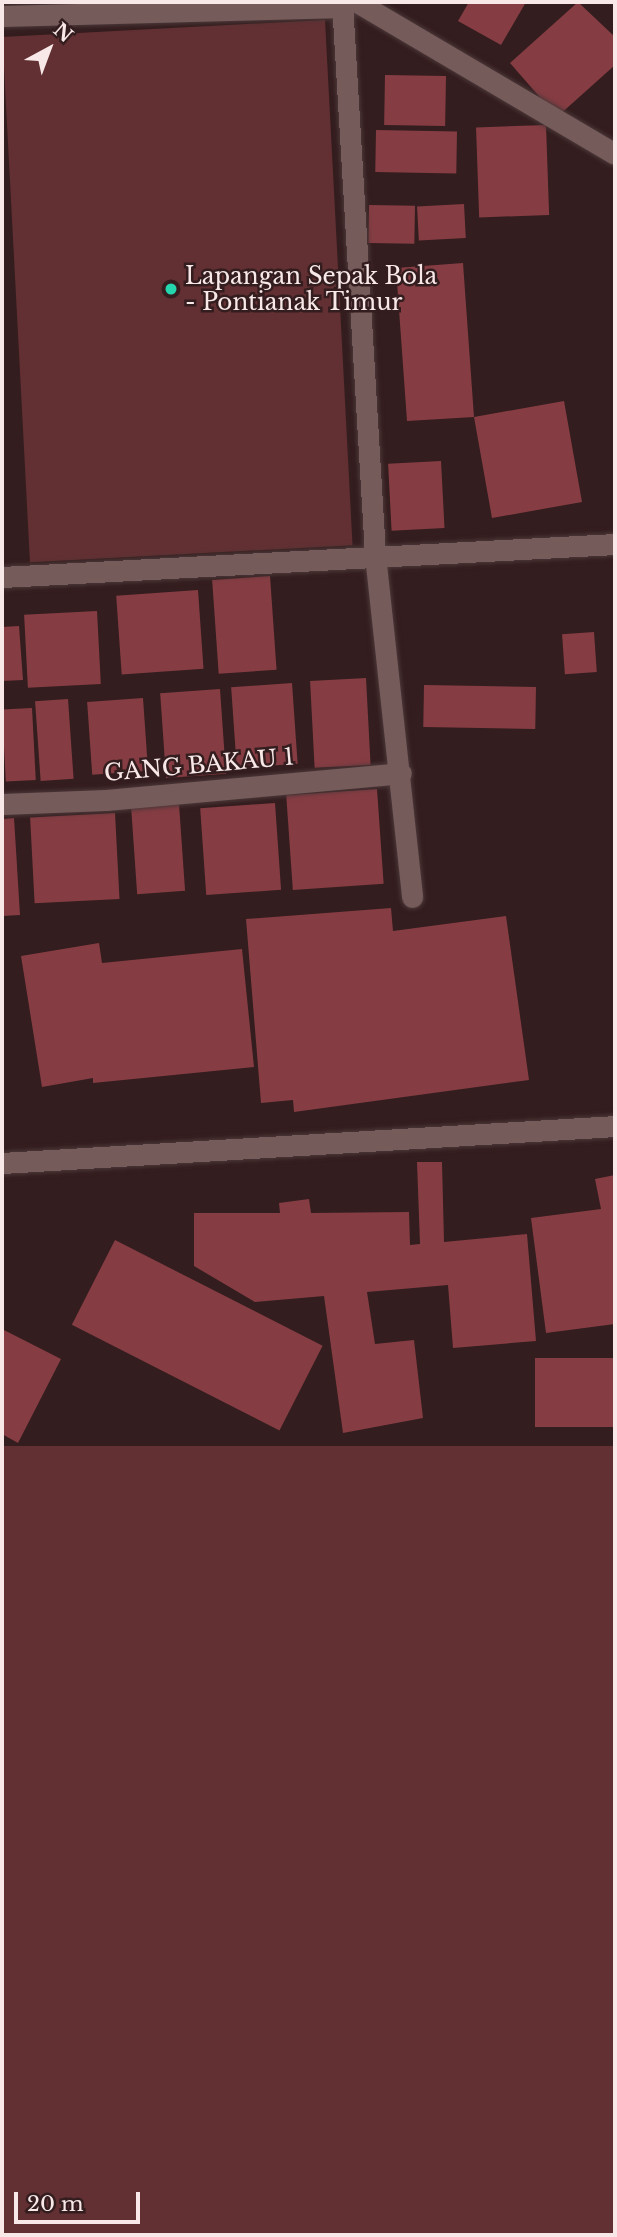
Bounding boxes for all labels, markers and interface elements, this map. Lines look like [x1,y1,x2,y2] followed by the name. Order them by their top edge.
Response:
[14,14,84,84] north arrow
[49,18,77,47] text: N
[185,262,438,316] place label: Lapangan Sepak Bola - Pontianak Timur
[163,281,179,297] marker: Lapangan Sepak Bola - Pontianak Timur
[103,743,295,787] street label: GANG BAKAU 1
[18,2178,144,2222] scale bar
[27,2191,84,2217] text: 20 m

